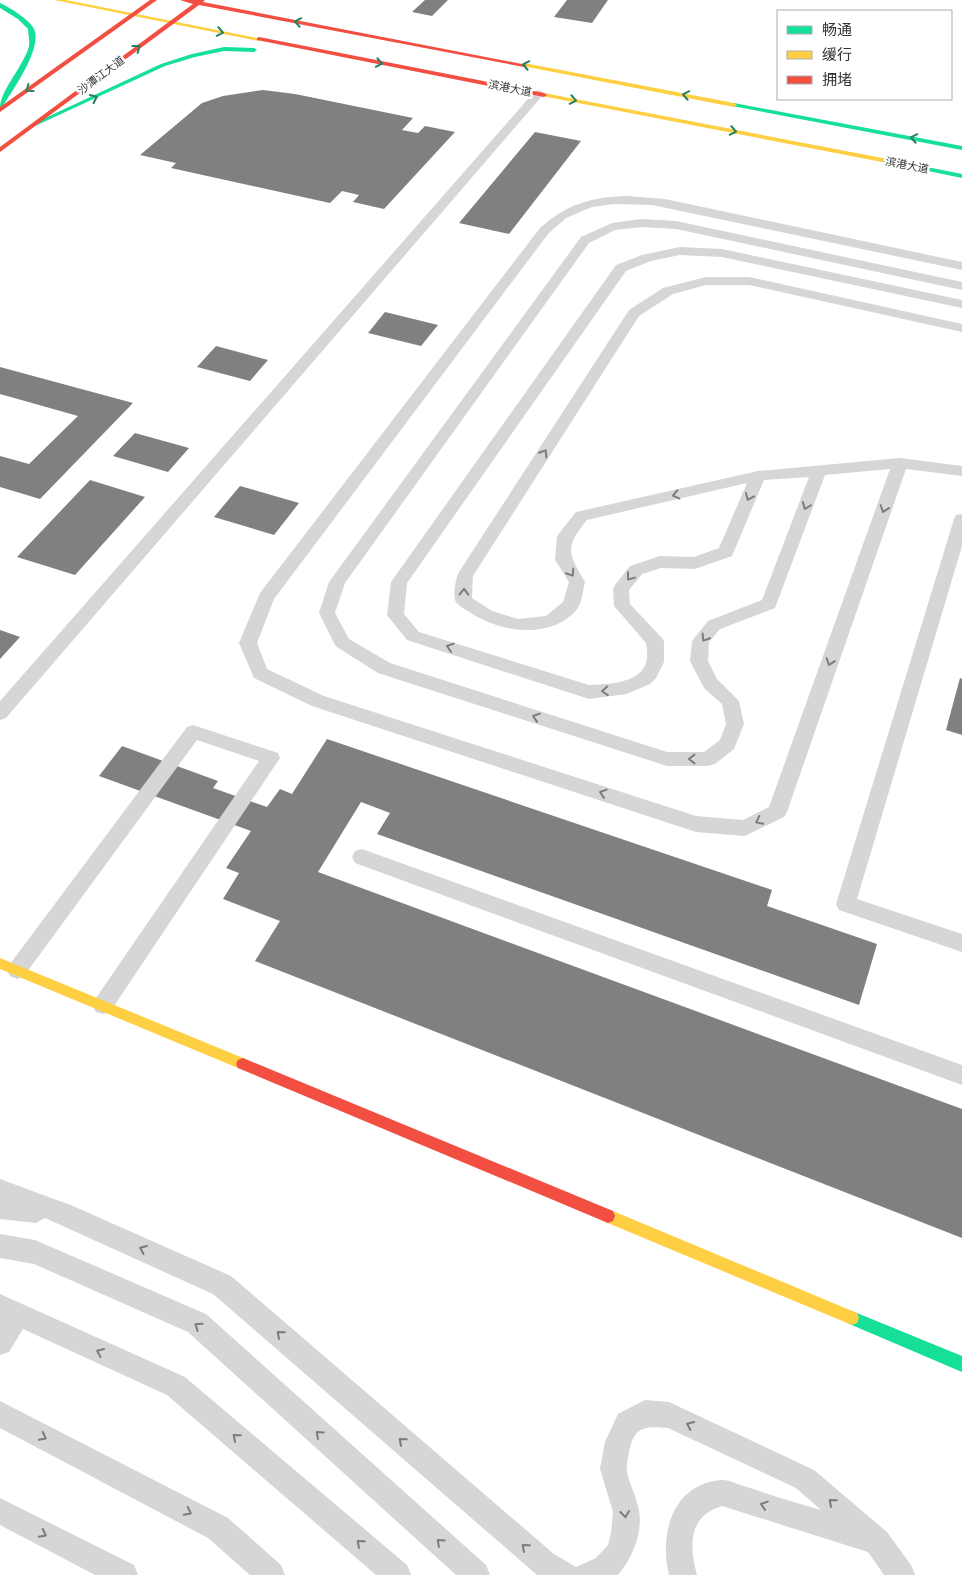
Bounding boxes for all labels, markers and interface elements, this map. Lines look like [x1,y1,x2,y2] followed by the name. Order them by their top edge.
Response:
[777,10,952,100] legend
[293,17,302,27] one-way arrow
[822,19,852,39] text: 畅通
[216,26,224,36] one-way arrow
[822,44,852,64] text: 缓行
[131,45,141,54] one-way arrow
[74,52,127,97] street label: 沙潭江大道
[375,57,384,67] one-way arrow
[522,60,530,71] one-way arrow
[822,69,852,89] text: 拥堵
[487,76,533,99] street label: 滨港大道
[25,83,35,92] one-way arrow
[681,91,690,101] one-way arrow
[89,93,98,104] one-way arrow
[569,95,578,105] one-way arrow
[728,126,737,136] one-way arrow
[910,134,919,144] one-way arrow
[884,153,930,176] street label: 滨港大道
[538,449,547,458] one-way arrow
[672,489,681,500] one-way arrow
[745,492,756,501] one-way arrow
[802,501,812,510] one-way arrow
[880,504,890,512] one-way arrow
[565,568,574,577] one-way arrow
[627,571,636,581] one-way arrow
[458,587,469,595] one-way arrow
[701,633,711,642] one-way arrow
[446,643,454,653] one-way arrow
[826,657,836,666] one-way arrow
[601,686,609,697] one-way arrow
[532,713,541,723] one-way arrow
[688,754,696,764] one-way arrow
[599,789,607,799] one-way arrow
[755,815,764,825] one-way arrow
[139,1245,148,1256] one-way arrow
[194,1323,204,1332] one-way arrow
[276,1331,285,1340] one-way arrow
[96,1347,105,1358] one-way arrow
[686,1420,695,1431] one-way arrow
[315,1430,324,1439] one-way arrow
[38,1431,47,1441] one-way arrow
[233,1434,242,1443] one-way arrow
[399,1438,408,1447] one-way arrow
[828,1499,837,1508] one-way arrow
[761,1501,769,1511] one-way arrow
[182,1506,191,1516] one-way arrow
[619,1510,630,1518] one-way arrow
[38,1528,47,1538] one-way arrow
[436,1539,445,1548] one-way arrow
[356,1540,365,1549] one-way arrow
[522,1545,531,1553] one-way arrow

